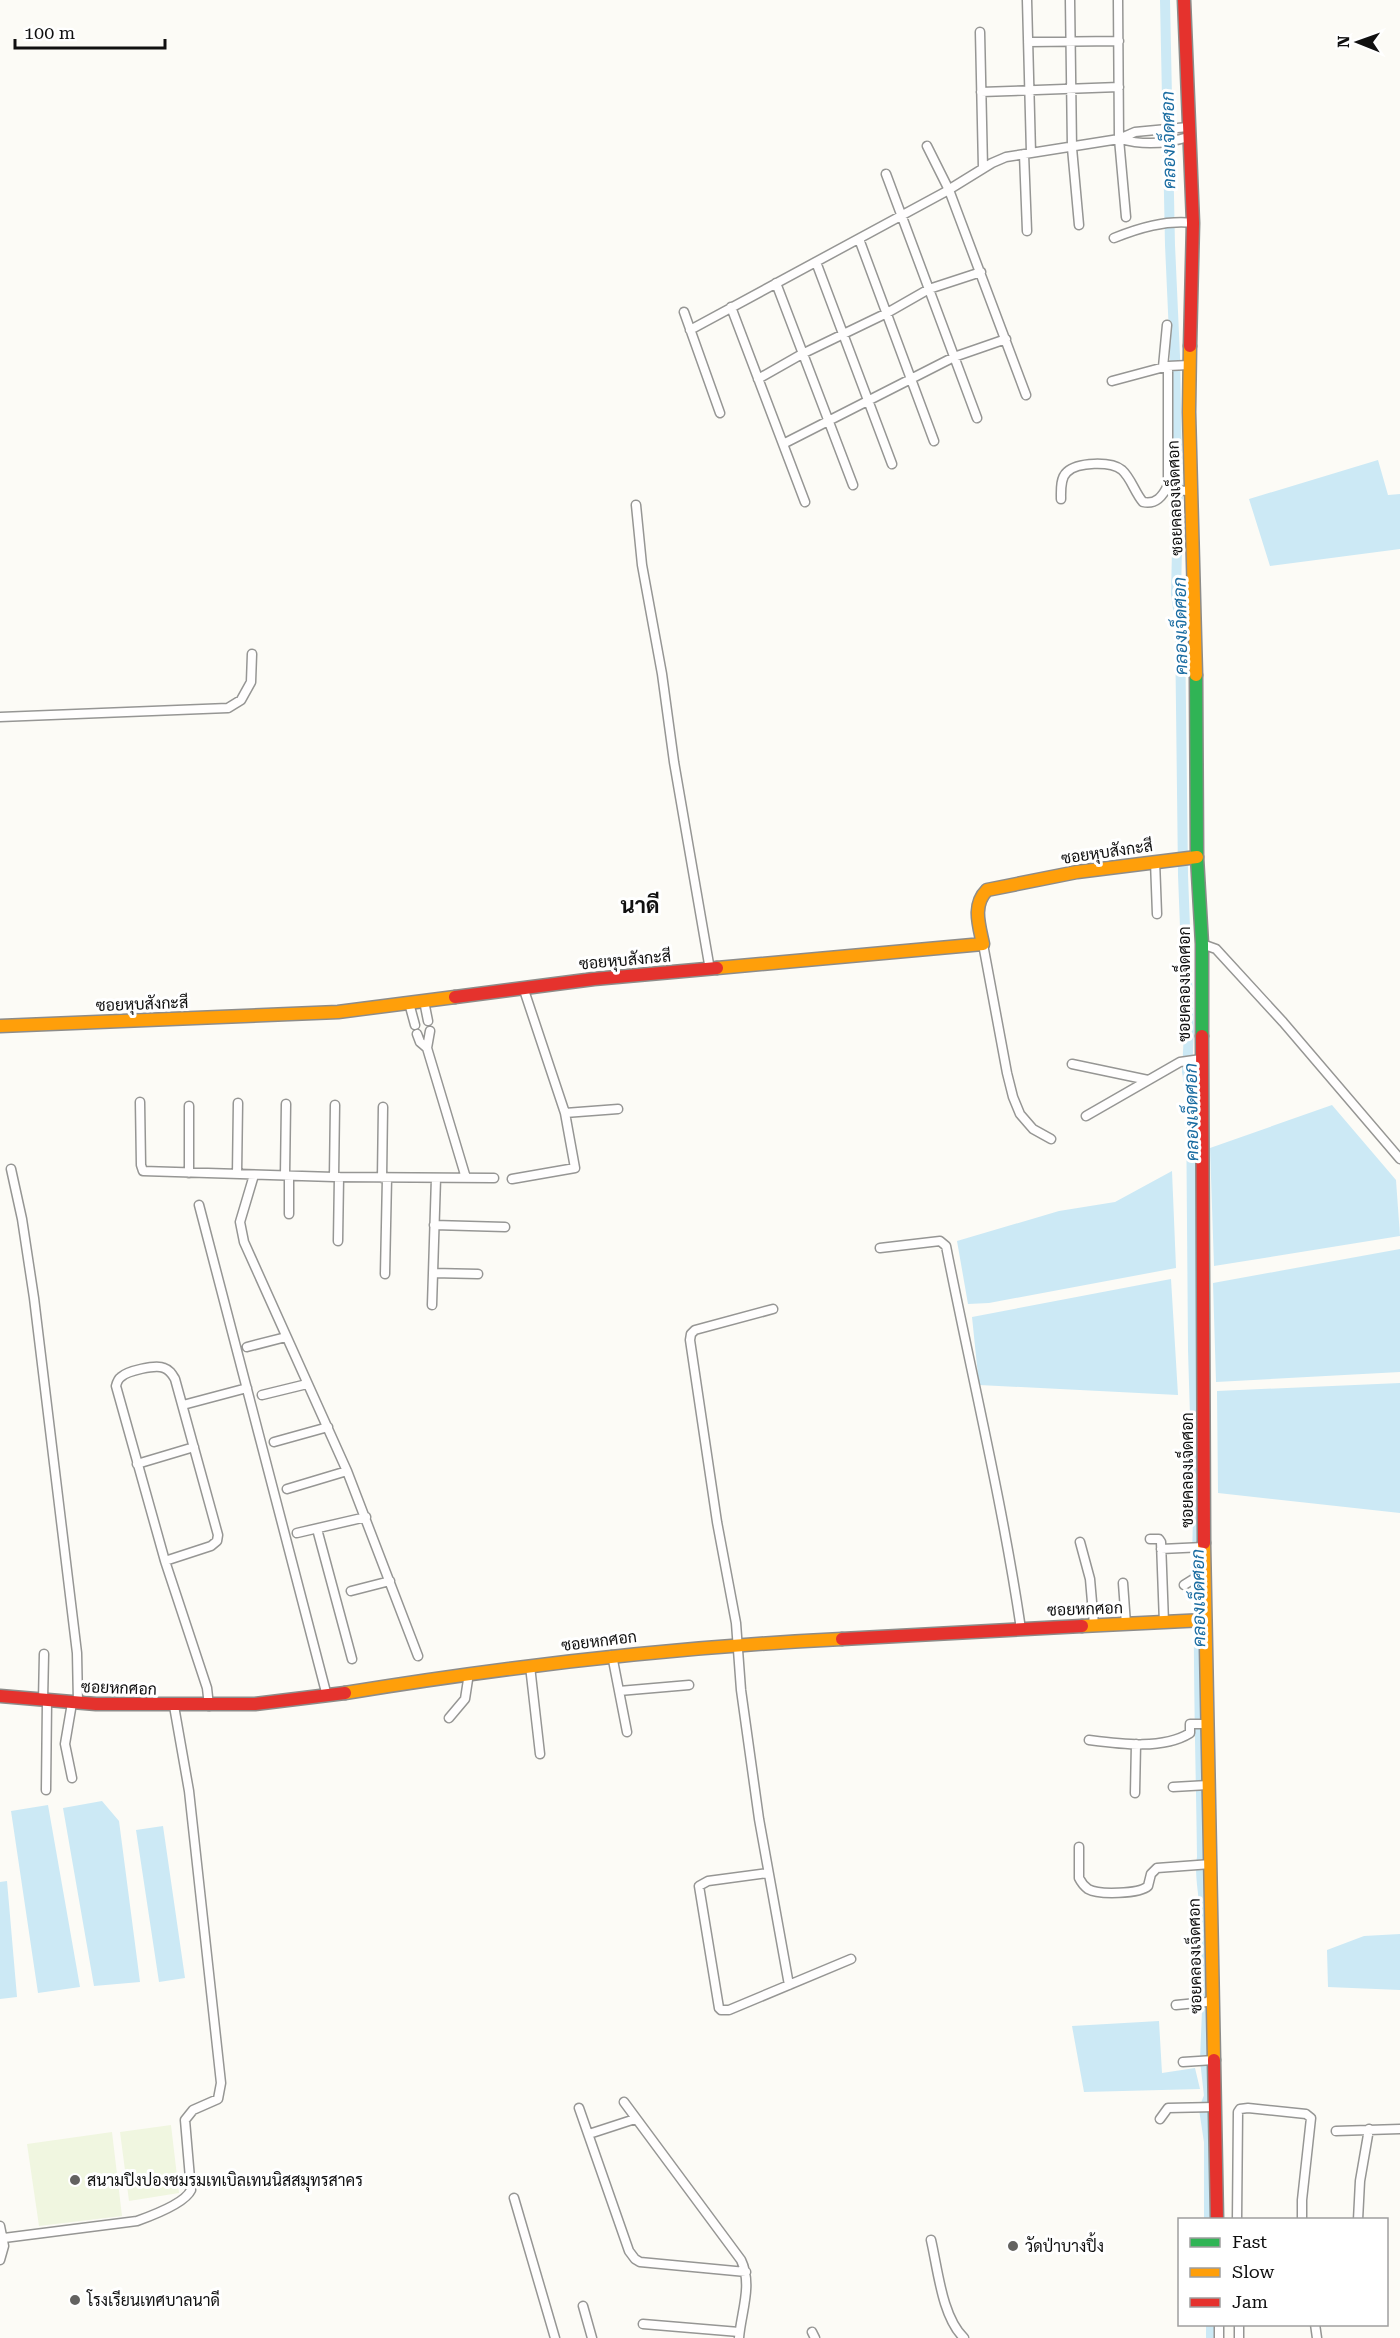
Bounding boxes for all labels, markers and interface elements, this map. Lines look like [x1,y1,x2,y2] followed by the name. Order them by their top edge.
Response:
[15,12,165,50] scale bar
[1328,12,1388,72] north arrow
[24,22,75,43] text: 100 m
[1334,35,1353,48] text: N
[1154,91,1179,189] water label: คลองเจ็ดศอก
[1159,440,1187,556] street label: ซอยคลองเจ็ดศอก
[1166,577,1191,675] water label: คลองเจ็ดศอก
[1060,834,1154,870] street label: ซอยหุบสังกะสี
[620,891,660,918] district label: นาดี
[1171,926,1194,1042] street label: ซอยคลองเจ็ดศอก
[578,945,672,975] street label: ซอยหุบสังกะสี
[95,991,189,1017] street label: ซอยหุบสังกะสี
[1177,1063,1202,1161] water label: คลองเจ็ดศอก
[1174,1412,1197,1528] street label: ซอยคลองเจ็ดศอก
[1184,1549,1209,1647] water label: คลองเจ็ดศอก
[1047,1598,1123,1620] street label: ซอยหกศอก
[560,1627,638,1655] street label: ซอยหกศอก
[81,1677,157,1699] street label: ซอยหกศอก
[1180,1898,1206,2014] street label: ซอยคลองเจ็ดศอก
[87,2171,363,2192] place label: สนามปิงปองชมรมเทเบิลเทนนิสสมุทรสาคร
[68,2173,82,2187] marker: สนามปิงปองชมรมเทเบิลเทนนิสสมุทรสาคร
[1178,2218,1388,2326] legend
[1232,2231,1267,2252] text: Fast
[1025,2232,1104,2256] place label: วัดป่าบางปิ้ง
[1006,2239,1020,2253] marker: วัดป่าบางปิ้ง
[1232,2261,1274,2282] text: Slow
[86,2289,220,2310] place label: โรงเรียนเทศบาลนาดี
[1232,2291,1268,2312] text: Jam
[68,2293,82,2307] marker: โรงเรียนเทศบาลนาดี

